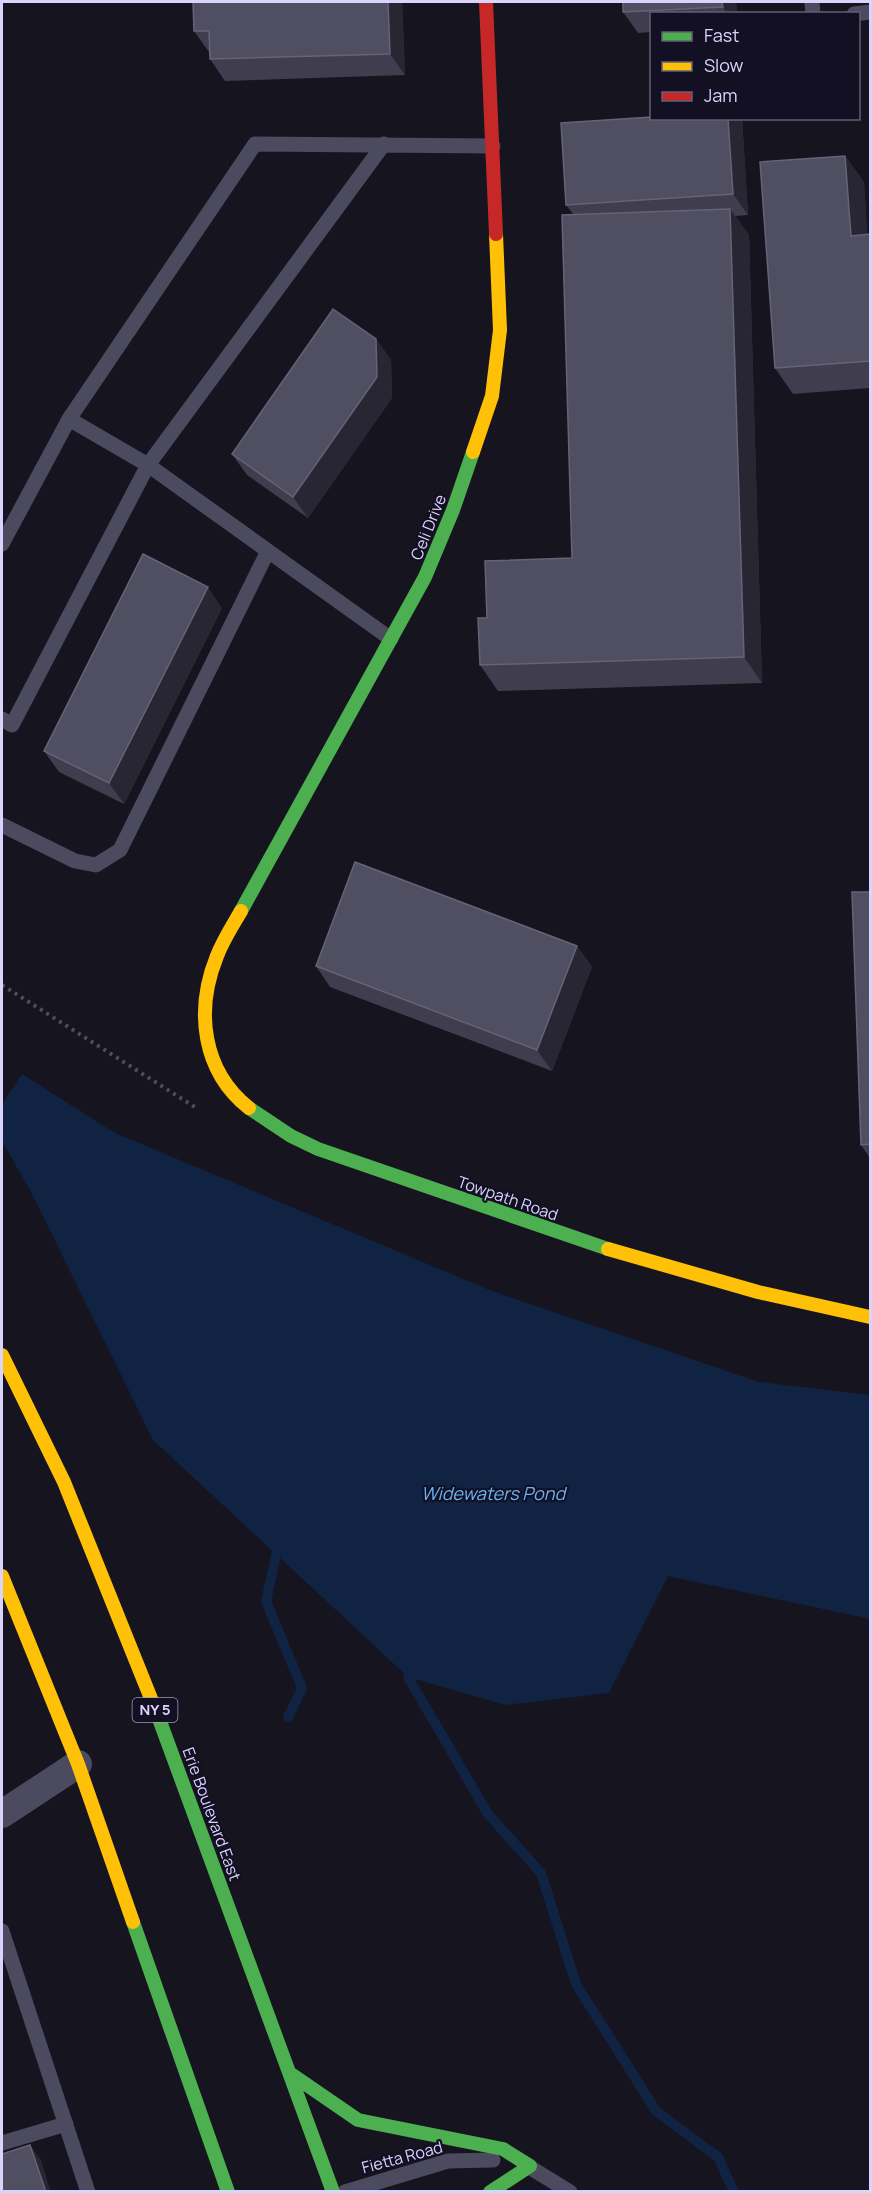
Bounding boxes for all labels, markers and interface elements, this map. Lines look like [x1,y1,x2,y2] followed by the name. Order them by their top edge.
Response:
[650,12,860,120] legend
[704,23,739,47] text: Fast
[704,53,744,77] text: Slow
[704,83,738,107] text: Jam
[405,491,451,563] street label: Celi Drive
[455,1170,561,1226] street label: Towpath Road
[421,1481,567,1505] water label: Widewaters Pond
[132,1698,178,1722] road number: NY 5
[178,1744,246,1884] street label: Erie Boulevard East
[359,2136,445,2178] street label: Fietta Road

